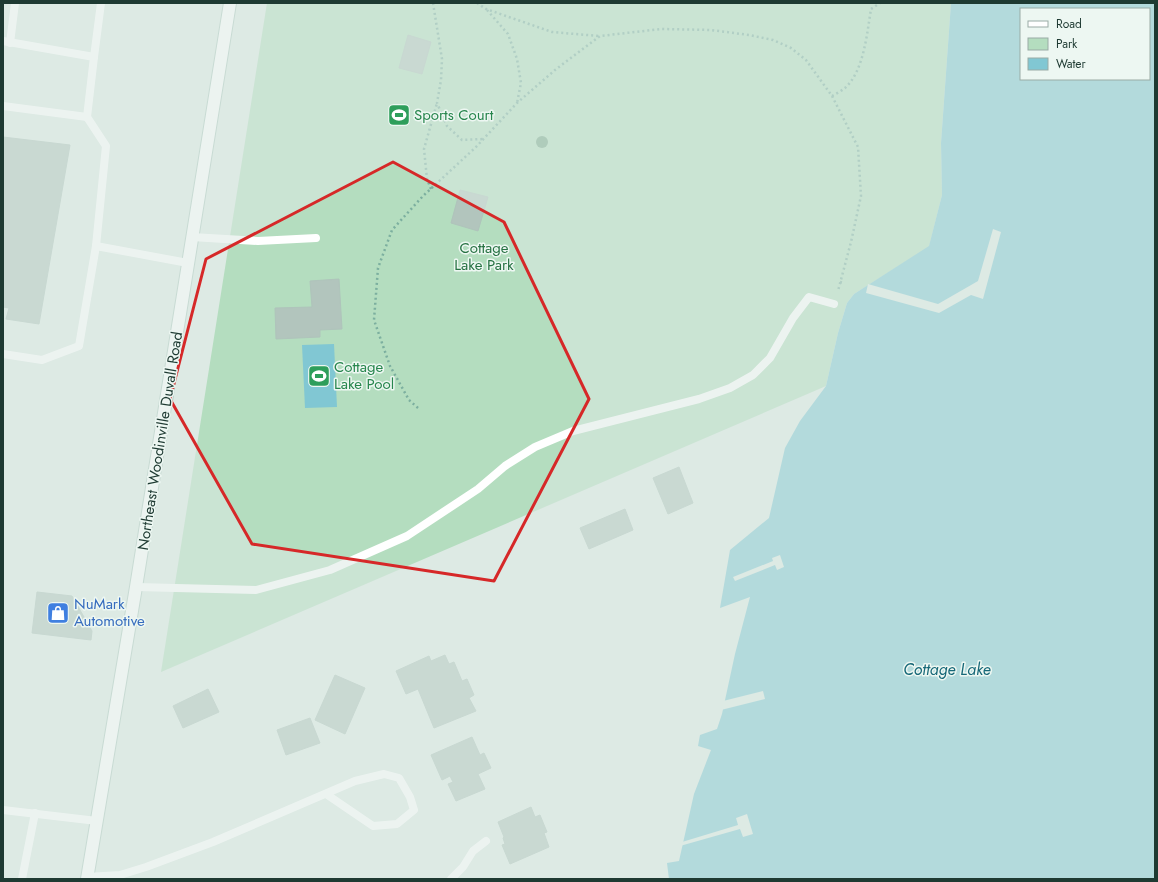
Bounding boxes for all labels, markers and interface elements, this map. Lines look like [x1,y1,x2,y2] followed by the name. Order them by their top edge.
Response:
[1020,8,1150,80] legend
[1056,15,1082,33] text: Road
[1056,35,1078,53] text: Park
[1056,55,1087,73] text: Water
[386,102,412,128] sports icon: Sports Court
[414,104,494,126] place label: Sports Court
[454,237,514,276] park label: Cottage Lake Park
[132,330,188,552] street label: Northeast Woodinville Duvall Road
[334,356,394,395] place label: Cottage Lake Pool
[306,363,332,389] sports icon: Cottage Lake Pool
[74,593,145,632] place label: NuMark Automotive
[45,600,71,626] shop icon: NuMark Automotive
[903,658,991,681] water label: Cottage Lake

